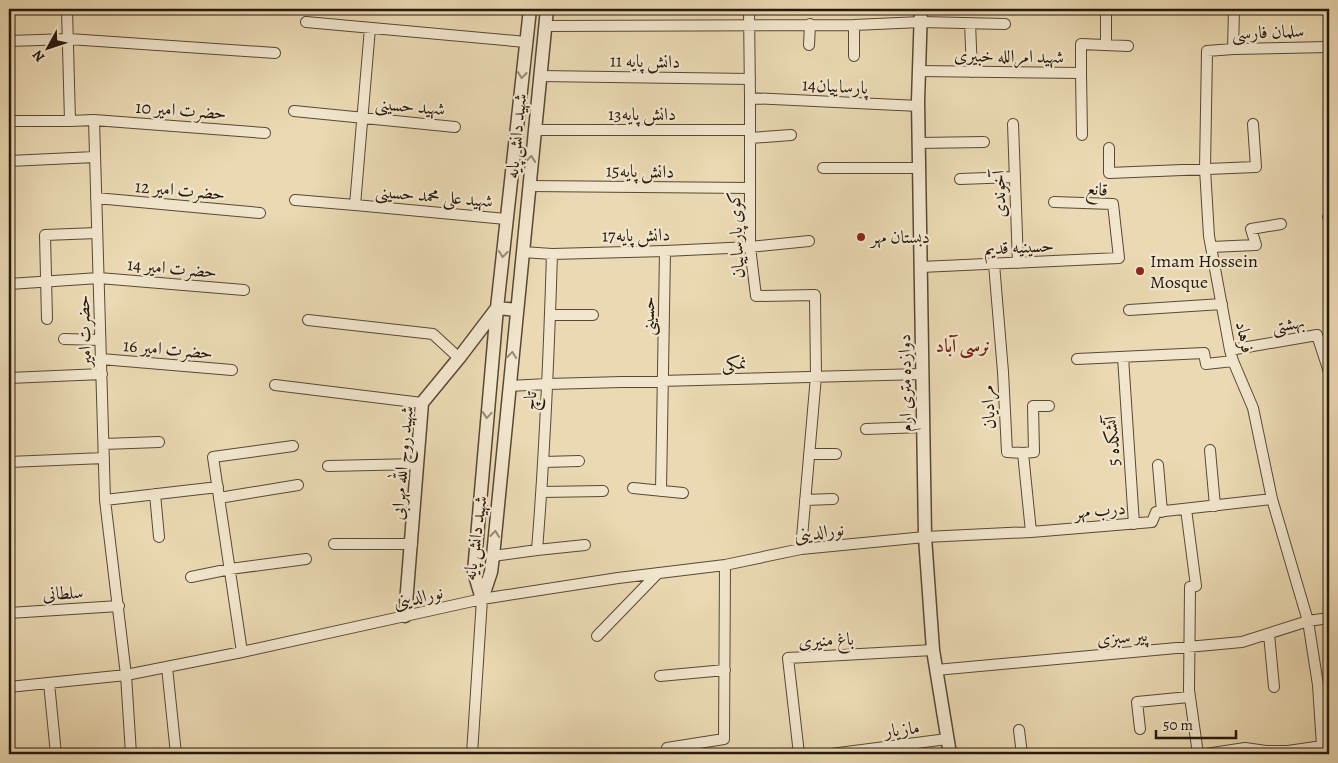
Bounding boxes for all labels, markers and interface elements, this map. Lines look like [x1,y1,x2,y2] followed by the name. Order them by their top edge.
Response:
[1231,19,1305,46] street label: سلمان فارسی
[22,22,72,72] north arrow
[954,43,1064,70] street label: شهید امرالله خبیری
[28,46,49,66] text: N
[610,48,680,75] street label: دانش پایه 11
[517,71,528,79] one-way arrow
[801,72,870,101] street label: پارساییان14
[374,91,446,122] street label: شهید حسینی
[500,92,533,180] street label: شهید دانش پایه
[135,95,227,125] street label: حضرت امیر 10
[608,102,676,127] street label: دانش پایه13
[526,154,537,162] one-way arrow
[606,158,674,185] street label: دانش پایه15
[986,168,1012,218] street label: آخوندی
[134,174,226,206] street label: حضرت امیر 12
[1085,176,1109,206] street label: قانع
[374,179,494,214] street label: شهید علی محمد حسینی
[722,191,751,279] street label: کوی پارساییان
[602,222,670,249] street label: دانش پایه17
[869,225,930,249] place label: دبستان مهر
[855,231,867,243] marker: دبستان مهر
[983,233,1055,265] street label: حسینیه قدیم
[1150,249,1258,294] place label: Imam Hossein Mosque
[498,250,509,258] one-way arrow
[126,252,218,284] street label: حضرت امیر 14
[1134,265,1146,277] marker: Imam Hossein Mosque
[71,295,97,369] street label: حضرت امیر
[636,296,661,336] street label: حسینی
[1270,309,1306,340] street label: بهشتی
[1230,319,1260,355] street label: فرهاد
[122,333,214,365] street label: حضرت امیر 16
[936,333,990,359] district label: نرسی آباد
[892,334,922,432] street label: دوازده متری ارم
[507,351,518,359] one-way arrow
[721,351,747,376] street label: نمکی
[975,384,1002,430] street label: مرادیان
[518,390,547,412] street label: تاچ
[383,405,423,521] street label: شهید روح الله مهرابی
[482,412,493,420] one-way arrow
[1098,413,1126,467] street label: آتشکده 5
[457,494,494,582] street label: شهید دانش پایه
[1071,496,1127,524] street label: درب مهر
[793,517,845,547] street label: نورالدینی
[489,530,500,538] one-way arrow
[42,580,84,606] street label: سلطانی
[391,580,445,614] street label: نورالدینی
[1096,623,1150,652] street label: پیر سبزی
[797,627,855,656] street label: باغ منیری
[1156,708,1236,740] scale bar
[881,715,921,743] street label: مازیار
[1163,715,1193,735] text: 50 m

